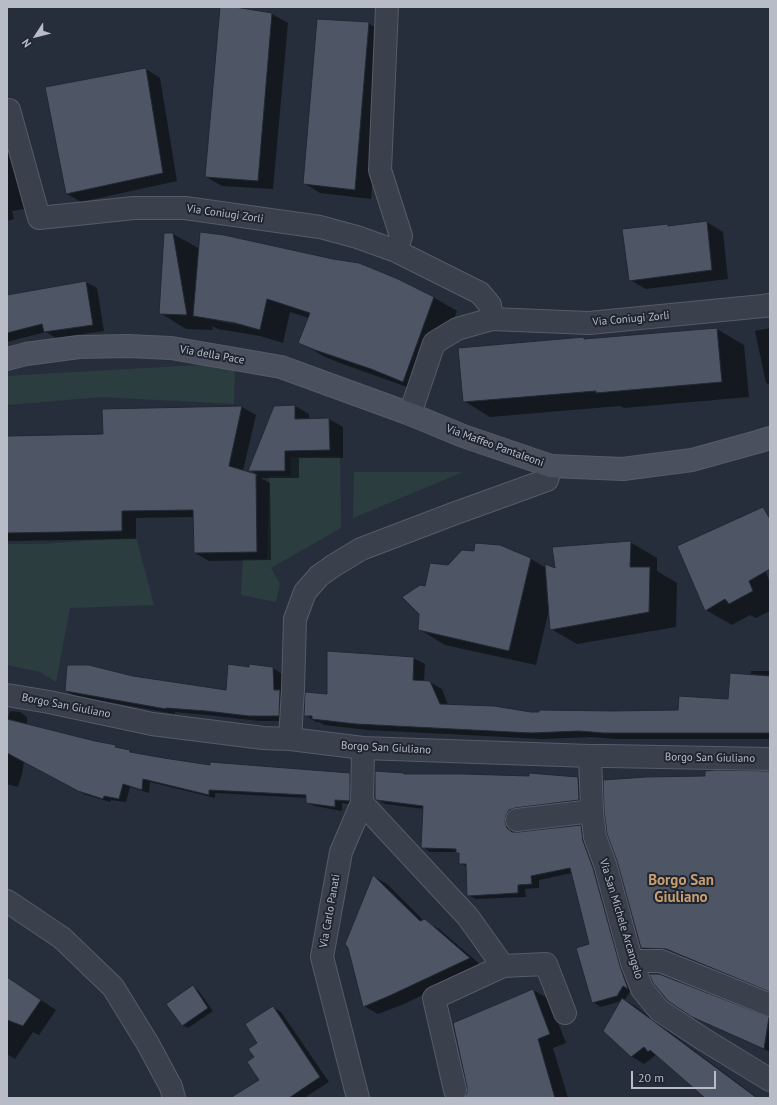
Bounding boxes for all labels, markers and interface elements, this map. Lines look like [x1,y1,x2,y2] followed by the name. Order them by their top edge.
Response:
[16,16,56,56] north arrow
[19,36,34,50] text: N
[186,202,264,226] street label: Via Coniugi Zorli
[592,309,670,329] street label: Via Coniugi Zorli
[179,343,245,367] street label: Via della Pace
[444,422,546,470] street label: Via Maffeo Pantaleoni
[20,691,112,721] street label: Borgo San Giuliano
[341,739,431,757] street label: Borgo San Giuliano
[665,751,755,765] street label: Borgo San Giuliano
[596,857,646,981] street label: Via San Michele Arcangelo
[648,872,714,907] district label: Borgo San Giuliano
[317,873,343,949] street label: Via Carlo Panati
[633,1063,718,1089] scale bar
[638,1070,664,1085] text: 20 m

